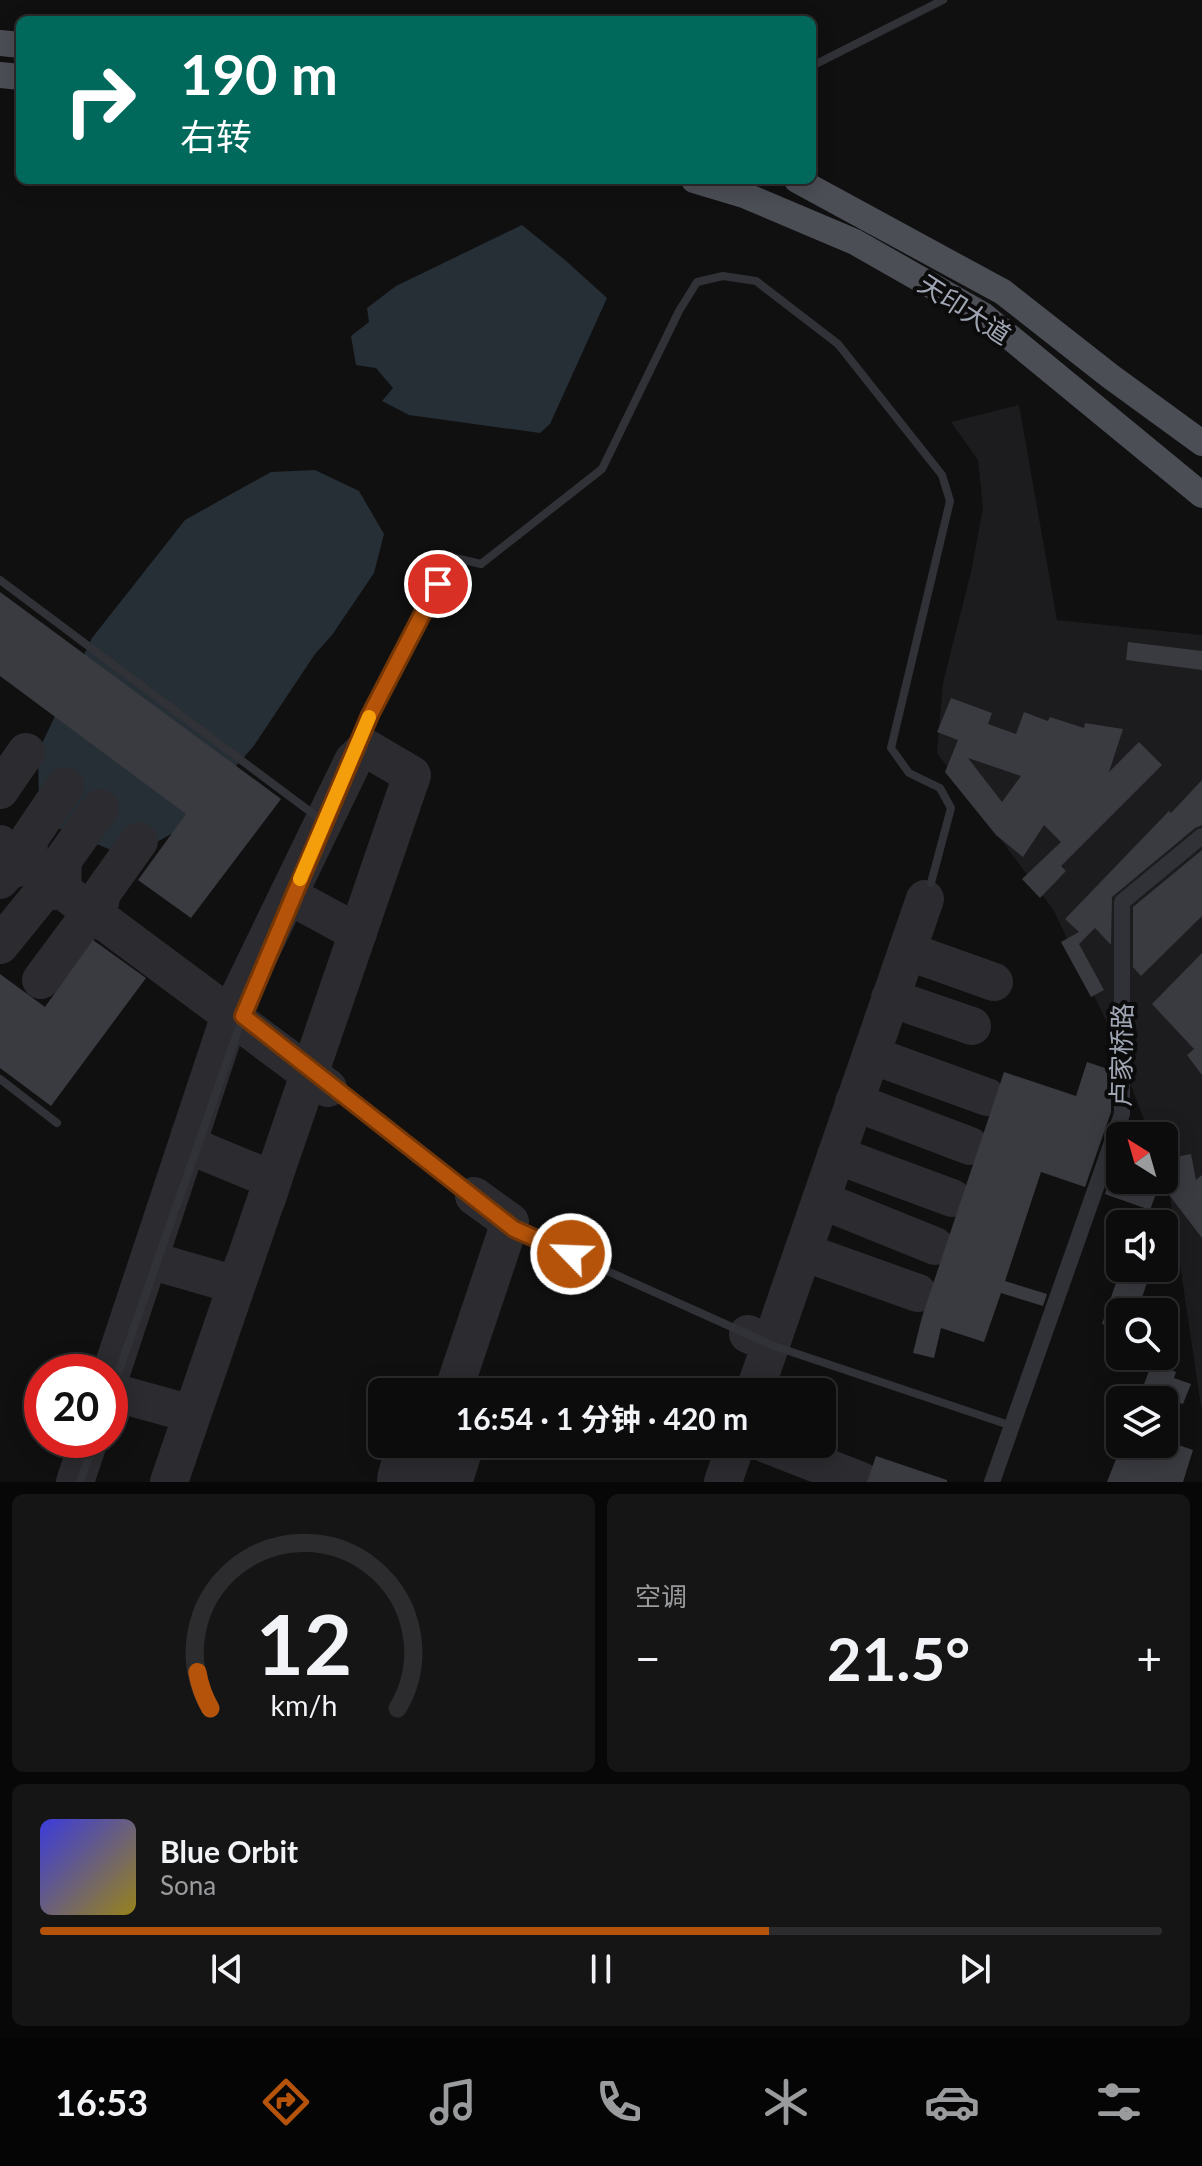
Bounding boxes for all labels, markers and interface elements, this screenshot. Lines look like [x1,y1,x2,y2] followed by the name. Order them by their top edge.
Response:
[180,40,338,107] text: 190 m
[48,48,152,152] icon: right
[180,114,252,158] text: 右转
[913,267,1017,351] street label: 天印大道
[404,550,472,618] pin
[416,562,460,606] icon: arrive
[1104,1003,1138,1107] street label: 卢家桥路
[1106,1122,1178,1194] north arrow
[1106,1122,1178,1458] map controls
[1106,1210,1178,1282] button: sound
[529,1212,613,1296] position arrow
[1106,1298,1178,1370] button: search
[24,1354,128,1458] speed limit sign: 20
[1106,1386,1178,1458] button: layers
[456,1400,748,1436] text: 16:54 · 1 分钟 · 420 m
[635,1580,687,1612] text: 空调
[255,1593,352,1693] text: 12
[827,1622,970,1694] text: 21.5°
[635,1632,661,1684] text: −
[1136,1632,1162,1684] text: +
[270,1688,337,1722] text: km/h
[160,1833,298,1869] text: Blue Orbit
[160,1869,216,1901] text: Sona
[205,1947,249,1991] icon: previous
[579,1947,623,1991] icon: pause
[953,1947,997,1991] icon: next
[258,2074,314,2130] icon: directions
[425,2074,481,2130] icon: music
[591,2074,647,2130] icon: phone
[758,2074,814,2130] icon: climate
[924,2074,980,2130] icon: car
[1091,2074,1147,2130] icon: filters
[55,2080,148,2124] text: 16:53

